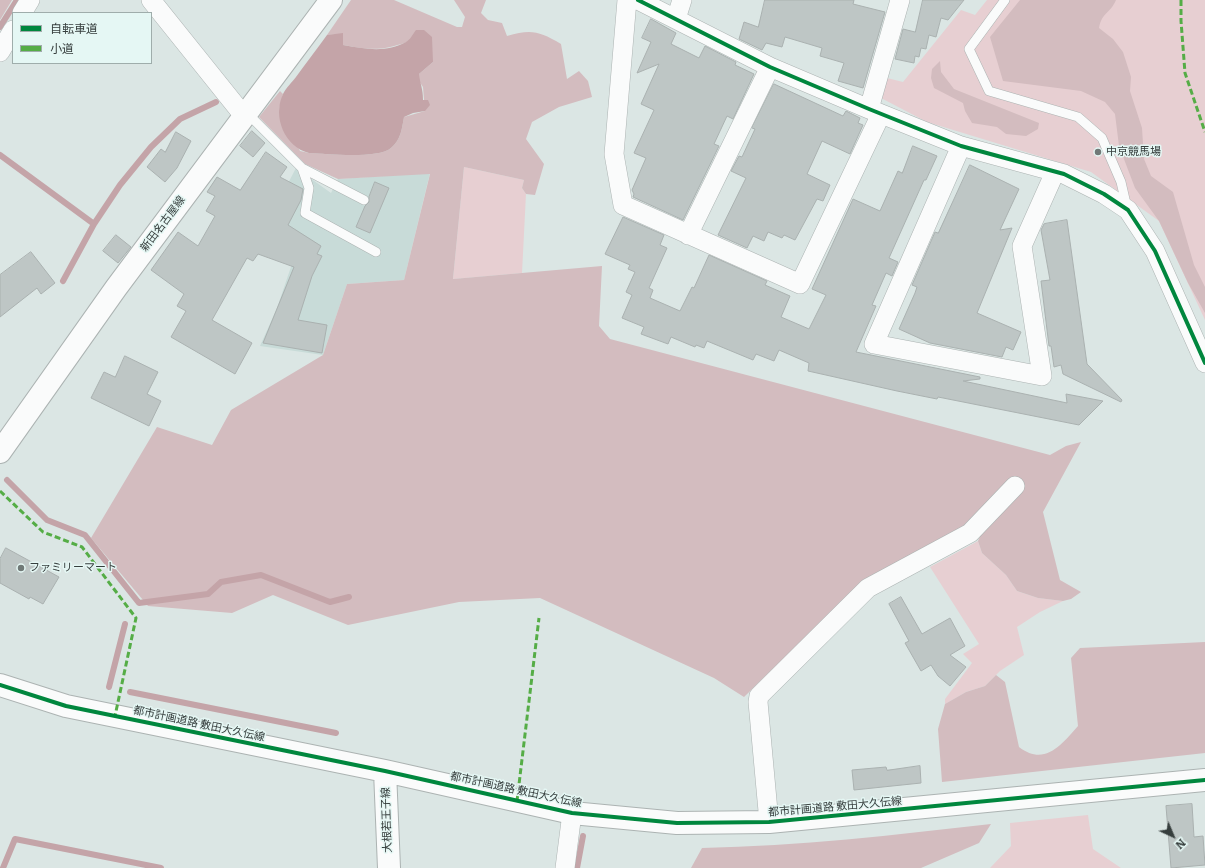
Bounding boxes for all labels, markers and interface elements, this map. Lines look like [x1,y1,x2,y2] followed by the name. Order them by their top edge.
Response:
[12,12,152,64] legend
[50,19,98,37] text: 自転車道
[50,39,74,57] text: 小道
[1106,145,1161,159] place label: 中京競馬場
[1093,147,1103,157] marker: 中京競馬場
[138,194,188,254] street label: 新田名古屋線
[29,561,117,575] place label: ファミリーマート
[16,563,26,573] marker: ファミリーマート
[132,704,266,744] street label: 都市計画道路 敷田大久伝線
[449,770,583,810] street label: 都市計画道路 敷田大久伝線
[379,787,395,853] street label: 大根若王子線
[768,795,902,819] street label: 都市計画道路 敷田大久伝線
[1153,816,1193,856] north arrow
[1172,836,1190,854] text: N

